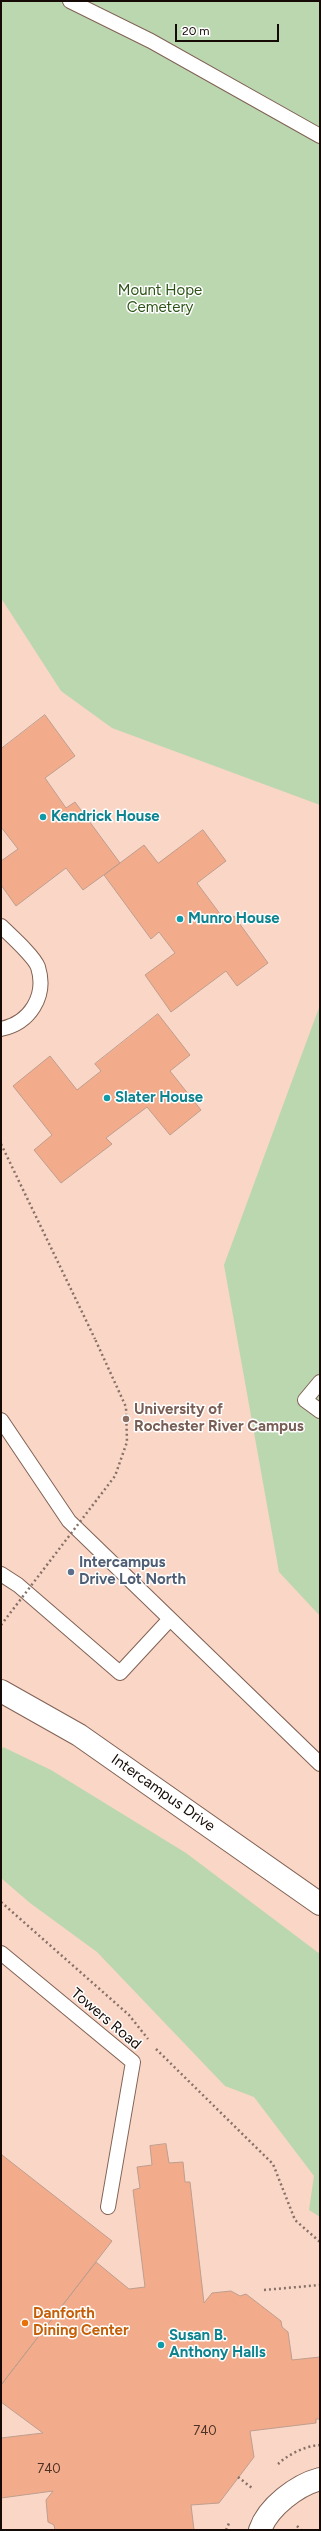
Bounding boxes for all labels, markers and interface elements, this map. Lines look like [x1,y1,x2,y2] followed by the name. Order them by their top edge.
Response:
[177,16,281,42] scale bar
[182,24,210,38] text: 20 m
[118,282,202,317] park label: Mount Hope Cemetery
[51,808,160,826] place label: Kendrick House
[38,812,48,822] marker: Kendrick House
[188,910,280,928] place label: Munro House
[175,914,185,924] marker: Munro House
[115,1089,203,1107] place label: Slater House
[102,1093,112,1103] marker: Slater House
[134,1401,304,1436] place label: University of Rochester River Campus
[121,1414,131,1424] marker: University of Rochester River Campus
[79,1554,186,1589] place label: Intercampus Drive Lot North
[66,1567,76,1577] marker: Intercampus Drive Lot North
[108,1751,218,1835] street label: Intercampus Drive
[67,1984,145,2054] street label: Towers Road
[33,2305,129,2340] place label: Danforth Dining Center
[20,2318,30,2328] marker: Danforth Dining Center
[169,2327,266,2362] place label: Susan B. Anthony Halls
[156,2340,166,2350] marker: Susan B. Anthony Halls
[193,2423,217,2439] house number: 740
[37,2461,61,2477] house number: 740

